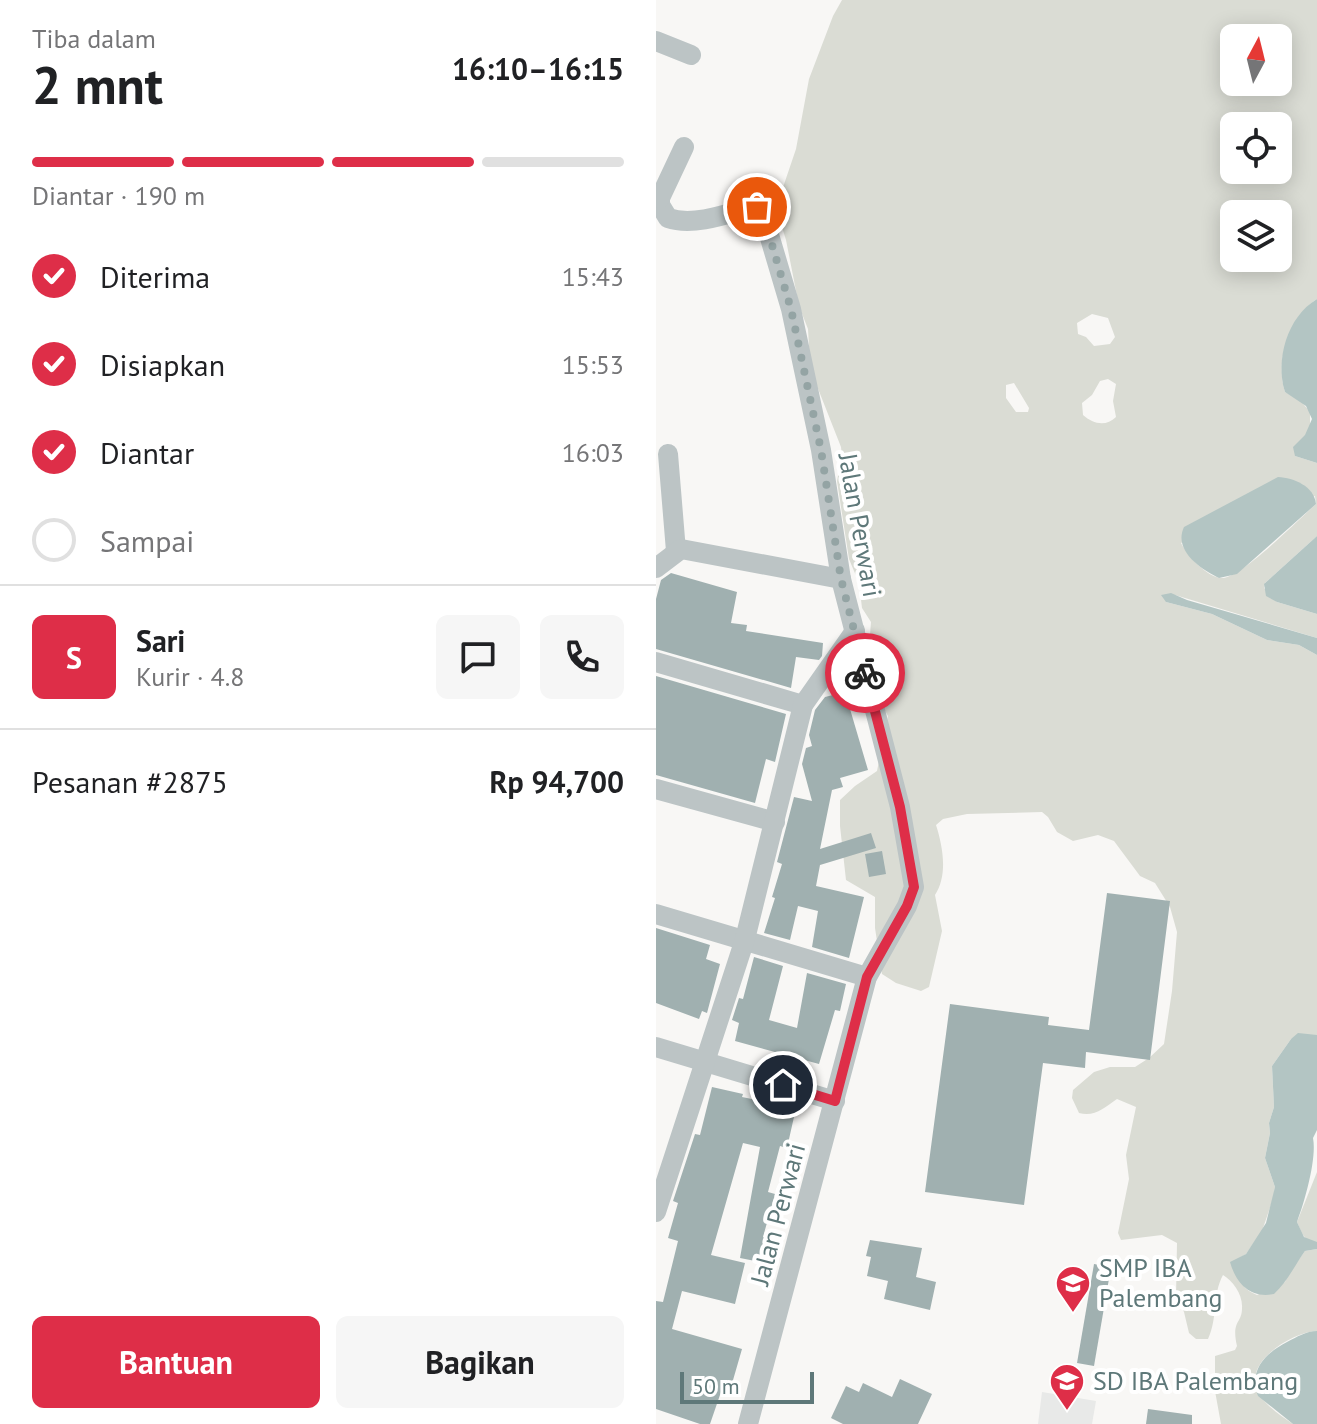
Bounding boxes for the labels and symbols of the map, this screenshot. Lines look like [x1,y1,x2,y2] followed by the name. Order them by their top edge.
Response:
[1220,24,1292,96] north arrow
[723,173,791,241] pin
[831,449,889,599] street label: Jalan Perwari
[825,633,905,713] courier
[749,1051,817,1119] pin
[742,1139,812,1289] street label: Jalan Perwari
[1099,1251,1223,1314] place label: SMP IBA Palembang
[1054,1264,1092,1314] school or university icon: SMP IBA Palembang
[1048,1362,1086,1412] school or university icon: SD IBA Palembang
[1093,1364,1298,1397] place label: SD IBA Palembang
[680,1368,814,1404] scale bar

